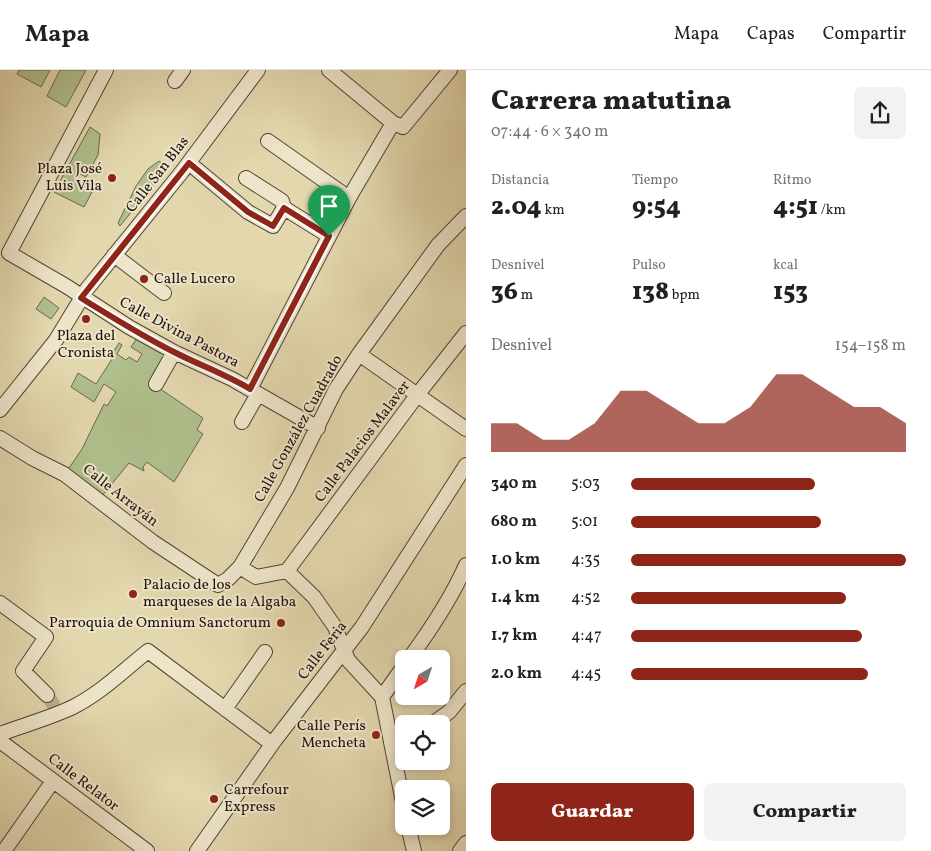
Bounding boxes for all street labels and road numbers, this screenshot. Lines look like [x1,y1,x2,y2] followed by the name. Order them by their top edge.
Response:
[121,132,195,218] street label: Calle San Blas
[115,292,243,374] street label: Calle Divina Pastora
[250,351,348,507] street label: Calle González Cuadrado
[310,377,416,507] street label: Calle Palacios Malaver
[78,460,162,532] street label: Calle Arrayán
[293,617,353,685] street label: Calle Feria
[43,749,123,817] street label: Calle Relator

